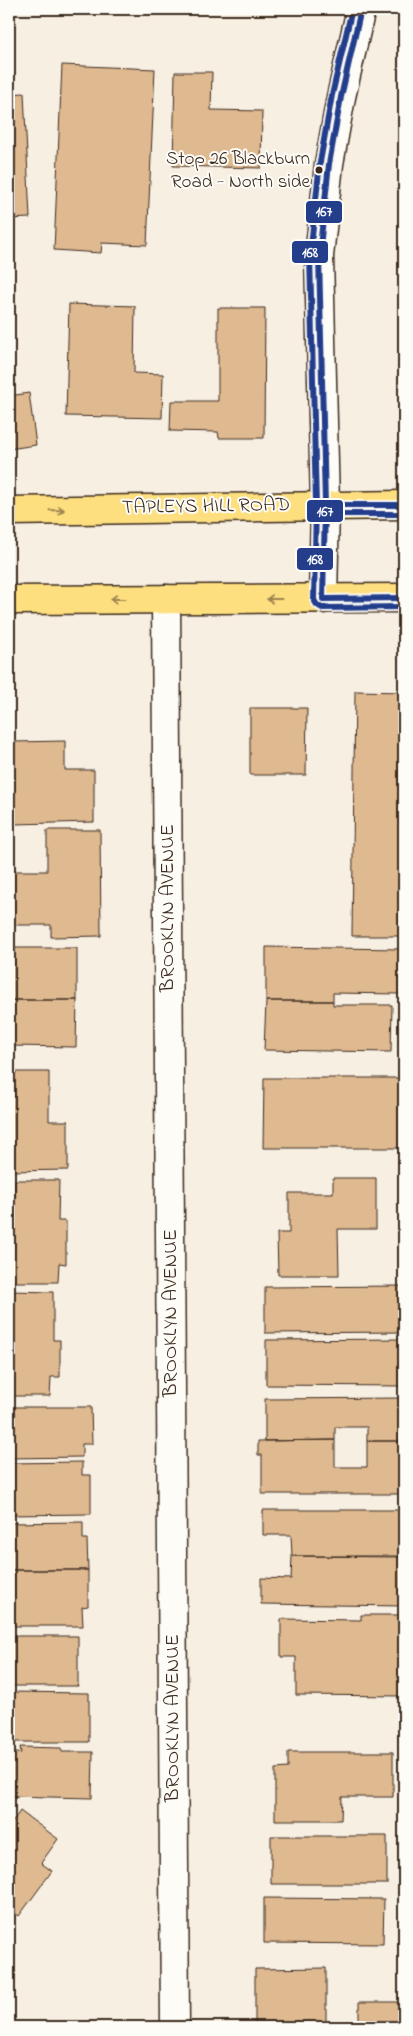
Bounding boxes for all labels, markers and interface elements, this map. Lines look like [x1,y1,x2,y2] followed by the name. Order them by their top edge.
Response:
[166,146,310,196] place label: Stop 26 Blackburn Road - North side
[314,165,324,175] marker: Stop 26 Blackburn Road - North side
[305,200,343,224] line badge: 167
[316,202,332,223] text: 167
[291,240,329,264] line badge: 168
[302,243,319,264] text: 168
[122,491,290,523] street label: TAPLEYS HILL ROAD
[306,499,344,523] line badge: 167
[317,502,333,523] text: 167
[49,505,65,515] one-way arrow
[296,547,334,571] line badge: 168
[307,550,324,571] text: 168
[110,594,126,604] one-way arrow
[266,594,282,604] one-way arrow
[154,824,183,993] street label: BROOKLYN AVENUE
[157,1229,186,1398] street label: BROOKLYN AVENUE
[159,1634,188,1803] street label: BROOKLYN AVENUE

